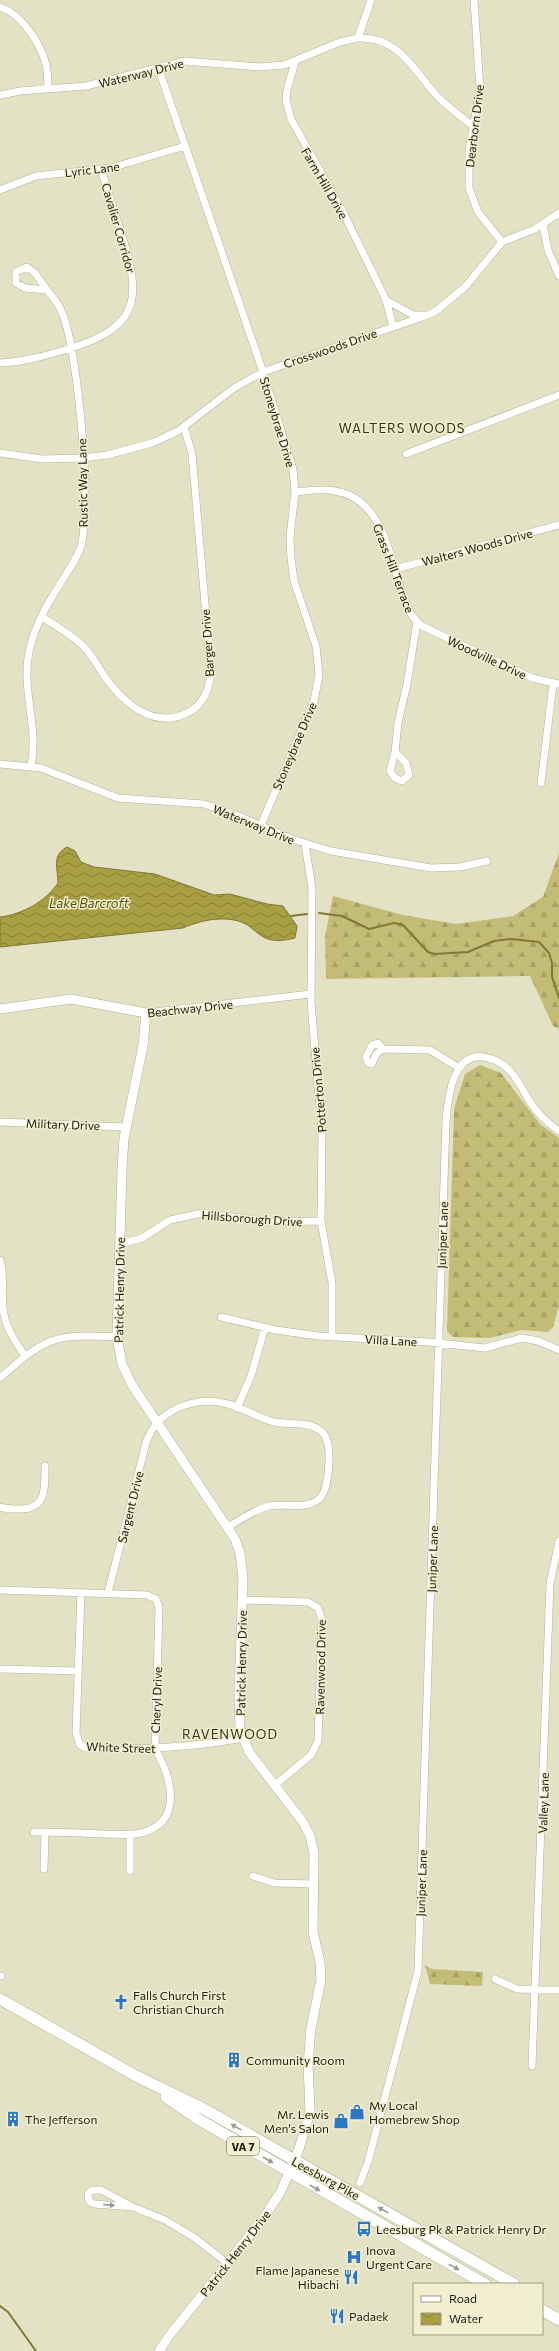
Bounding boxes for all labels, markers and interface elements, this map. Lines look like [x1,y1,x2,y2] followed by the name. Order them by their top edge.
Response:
[97,56,185,90] street label: Waterway Drive
[462,84,486,168] street label: Dearborn Drive
[299,145,351,221] street label: Farm Hill Drive
[64,159,120,179] street label: Lyric Lane
[99,181,139,275] street label: Cavalier Corridor
[281,325,379,371] street label: Crosswoods Drive
[258,375,298,469] street label: Stoneybrae Drive
[339,420,465,436] district label: WALTERS WOODS
[74,438,90,528] street label: Rustic Way Lane
[371,521,417,615] street label: Grass Hill Terrace
[420,526,534,568] street label: Walters Woods Drive
[198,609,216,677] street label: Barger Drive
[445,633,529,681] street label: Woodville Drive
[269,700,319,792] street label: Stoneybrae Drive
[211,801,297,847] street label: Waterway Drive
[49,895,130,911] water label: Lake Barcroft
[146,997,234,1019] street label: Beachway Drive
[307,1047,329,1133] street label: Potterton Drive
[26,1116,100,1132] street label: Military Drive
[434,1201,451,1269] street label: Juniper Lane
[201,1207,303,1229] street label: Hillsborough Drive
[111,1237,127,1343] street label: Patrick Henry Drive
[364,1332,418,1348] street label: Villa Lane
[114,1469,146,1545] street label: Sargent Drive
[424,1525,441,1593] street label: Juniper Lane
[233,1610,249,1716] street label: Patrick Henry Drive
[312,1619,328,1715] street label: Ravenwood Drive
[148,1666,164,1734] street label: Cheryl Drive
[182,1726,278,1742] district label: RAVENWOOD
[86,1739,156,1755] street label: White Street
[535,1772,551,1834] street label: Valley Lane
[413,1849,430,1917] street label: Juniper Lane
[133,1988,226,2016] place label: Falls Church First Christian Church
[112,1993,130,2011] church icon: Falls Church First Christian Church
[225,2051,243,2069] building icon: Community Room
[246,2053,345,2067] place label: Community Room
[369,2098,460,2126] place label: My Local Homebrew Shop
[348,2103,366,2121] shop icon: My Local Homebrew Shop
[264,2107,329,2135] place label: Mr. Lewis Men's Salon
[4,2110,22,2128] building icon: The Jefferson
[25,2112,97,2127] place label: The Jefferson
[332,2112,350,2130] shop icon: Mr. Lewis Men's Salon
[230,2124,242,2130] one-way arrow
[227,2137,259,2155] road number: VA 7
[290,2154,362,2202] street label: Leesburg Pike
[262,2156,274,2163] one-way arrow
[310,2184,321,2191] one-way arrow
[103,2202,115,2209] one-way arrow
[197,2207,273,2299] street label: Patrick Henry Drive
[377,2207,389,2214] one-way arrow
[355,2220,373,2238] bus stop icon: Leesburg Pk & Patrick Henry Dr
[376,2222,547,2236] place label: Leesburg Pk & Patrick Henry Dr
[366,2243,432,2271] place label: Inova Urgent Care
[345,2248,363,2266] hospital icon: Inova Urgent Care
[256,2263,339,2291] place label: Flame Japanese Hibachi
[448,2263,459,2270] one-way arrow
[342,2268,360,2286] restaurant icon: Flame Japanese Hibachi
[413,2283,543,2335] legend
[449,2291,477,2305] text: Road
[328,2307,346,2325] restaurant icon: Padaek
[349,2309,389,2323] place label: Padaek
[449,2311,483,2325] text: Water

